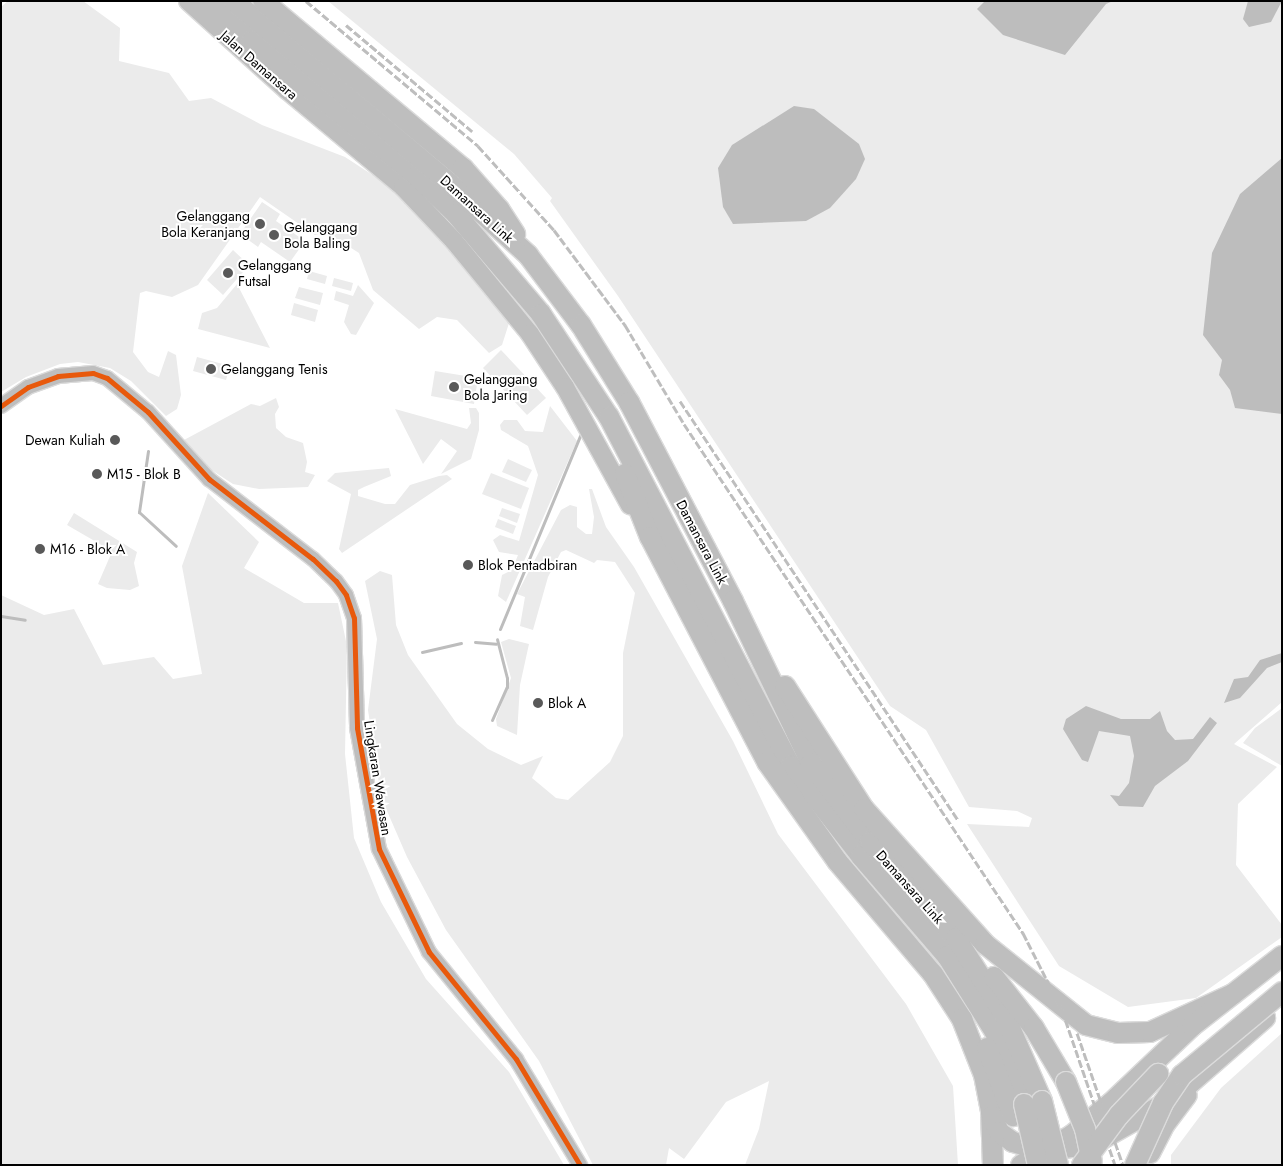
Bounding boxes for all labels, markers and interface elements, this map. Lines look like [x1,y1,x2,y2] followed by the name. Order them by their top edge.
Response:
[217,27,301,103] street label: Jalan Damansara
[437,172,517,246] street label: Damansara Link
[161,208,250,240] place label: Gelanggang Bola Keranjang
[254,218,266,230] marker: Gelanggang Bola Keranjang
[284,219,357,252] place label: Gelanggang Bola Baling
[268,229,280,241] marker: Gelanggang Bola Baling
[238,257,311,290] place label: Gelanggang Futsal
[222,267,234,279] marker: Gelanggang Futsal
[221,361,328,377] place label: Gelanggang Tenis
[205,363,217,375] marker: Gelanggang Tenis
[464,371,537,404] place label: Gelanggang Bola Jaring
[448,381,460,393] marker: Gelanggang Bola Jaring
[25,432,105,448] place label: Dewan Kuliah
[109,434,121,446] marker: Dewan Kuliah
[107,466,181,482] place label: M15 - Blok B
[91,468,103,480] marker: M15 - Blok B
[673,497,731,587] street label: Damansara Link
[50,541,125,557] place label: M16 - Blok A
[34,543,46,555] marker: M16 - Blok A
[478,557,577,573] place label: Blok Pentadbiran
[462,559,474,571] marker: Blok Pentadbiran
[548,695,586,711] place label: Blok A
[532,697,544,709] marker: Blok A
[361,719,395,837] street label: Lingkaran Wawasan
[873,847,947,927] street label: Damansara Link

